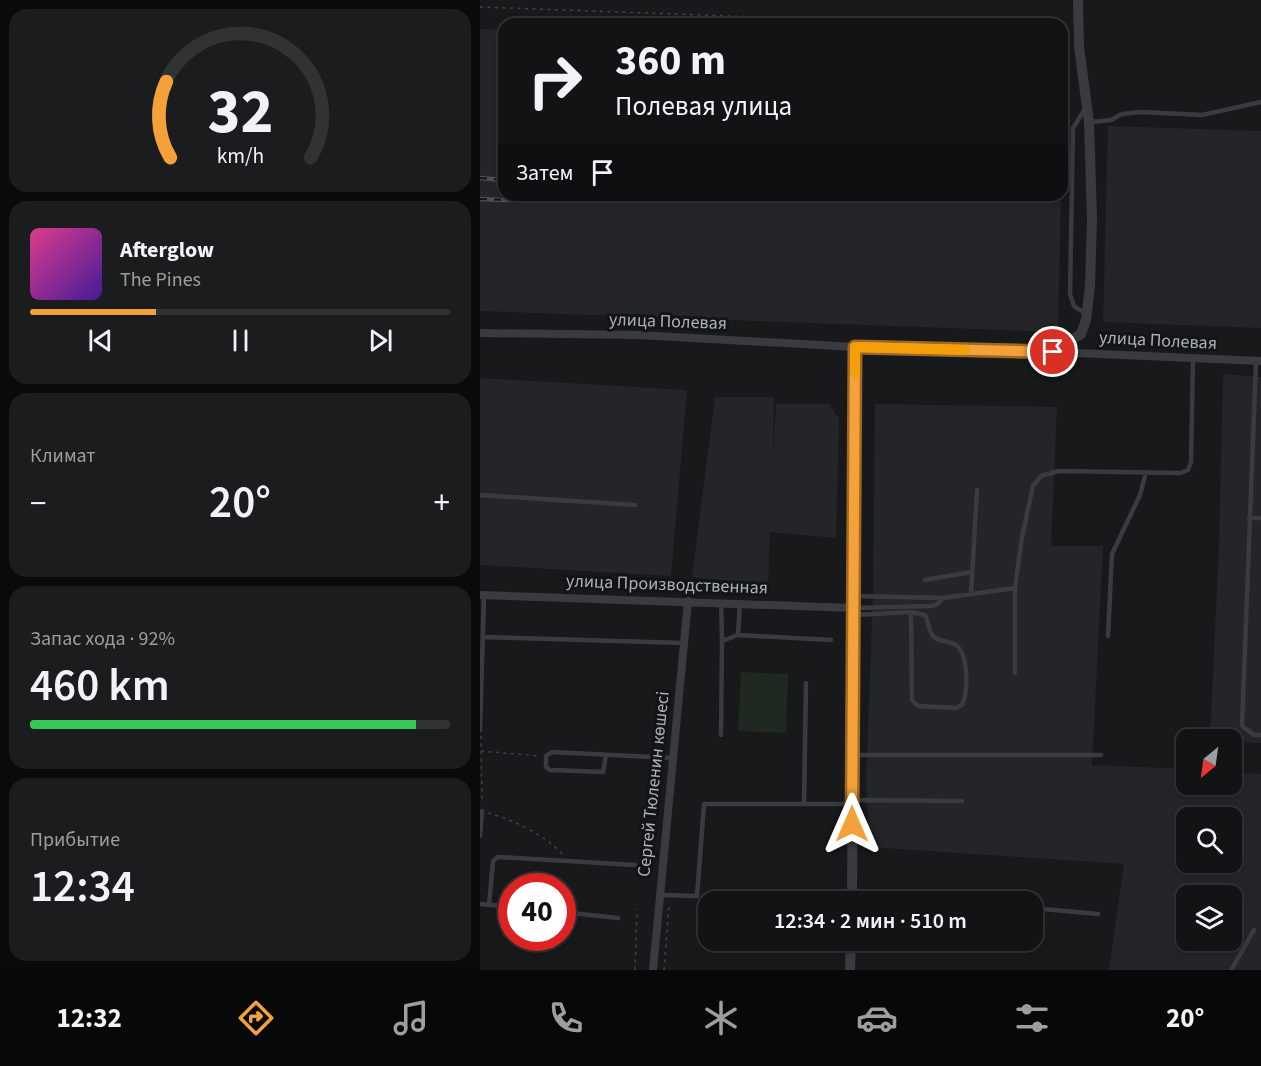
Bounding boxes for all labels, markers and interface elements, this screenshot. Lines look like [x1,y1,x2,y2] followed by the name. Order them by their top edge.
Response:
[615,31,726,91] text: 360 m
[516,42,594,120] icon: right
[207,68,273,157] text: 32
[615,87,792,126] text: Полевая улица
[216,141,264,172] text: km/h
[586,156,619,189] icon: arrive
[516,157,574,189] text: Затем
[120,234,214,266] text: Afterglow
[120,266,201,294] text: The Pines
[609,307,727,336] street label: улица Полевая
[84,324,117,357] icon: previous
[224,324,257,357] icon: pause
[364,324,397,357] icon: next
[1098,325,1218,356] street label: улица Полевая
[1027,326,1078,377] pin
[1036,335,1069,368] icon: arrive
[30,442,96,470] text: Климат
[209,471,271,535] text: 20°
[30,480,46,527] text: −
[434,480,450,527] text: +
[566,568,768,601] street label: улица Производственная
[30,625,175,653] text: Запас хода · 92%
[30,654,170,718] text: 460 km
[631,690,676,878] street label: Сергей Тюленин көшесі
[1176,729,1242,795] north arrow
[1176,729,1242,951] map controls
[820,792,884,856] position arrow
[1176,807,1242,873] button: search
[30,826,120,854] text: Прибытие
[30,855,135,919] text: 12:34
[498,873,576,951] speed limit sign: 40
[1176,885,1242,951] button: layers
[774,905,967,937] text: 12:34 · 2 мин · 510 m
[235,997,277,1039] icon: directions
[390,997,432,1039] icon: music
[545,997,587,1039] icon: phone
[700,997,742,1039] icon: climate
[856,997,898,1039] icon: car
[1011,997,1053,1039] icon: filters
[57,999,122,1038] text: 12:32
[1166,999,1204,1038] text: 20°

